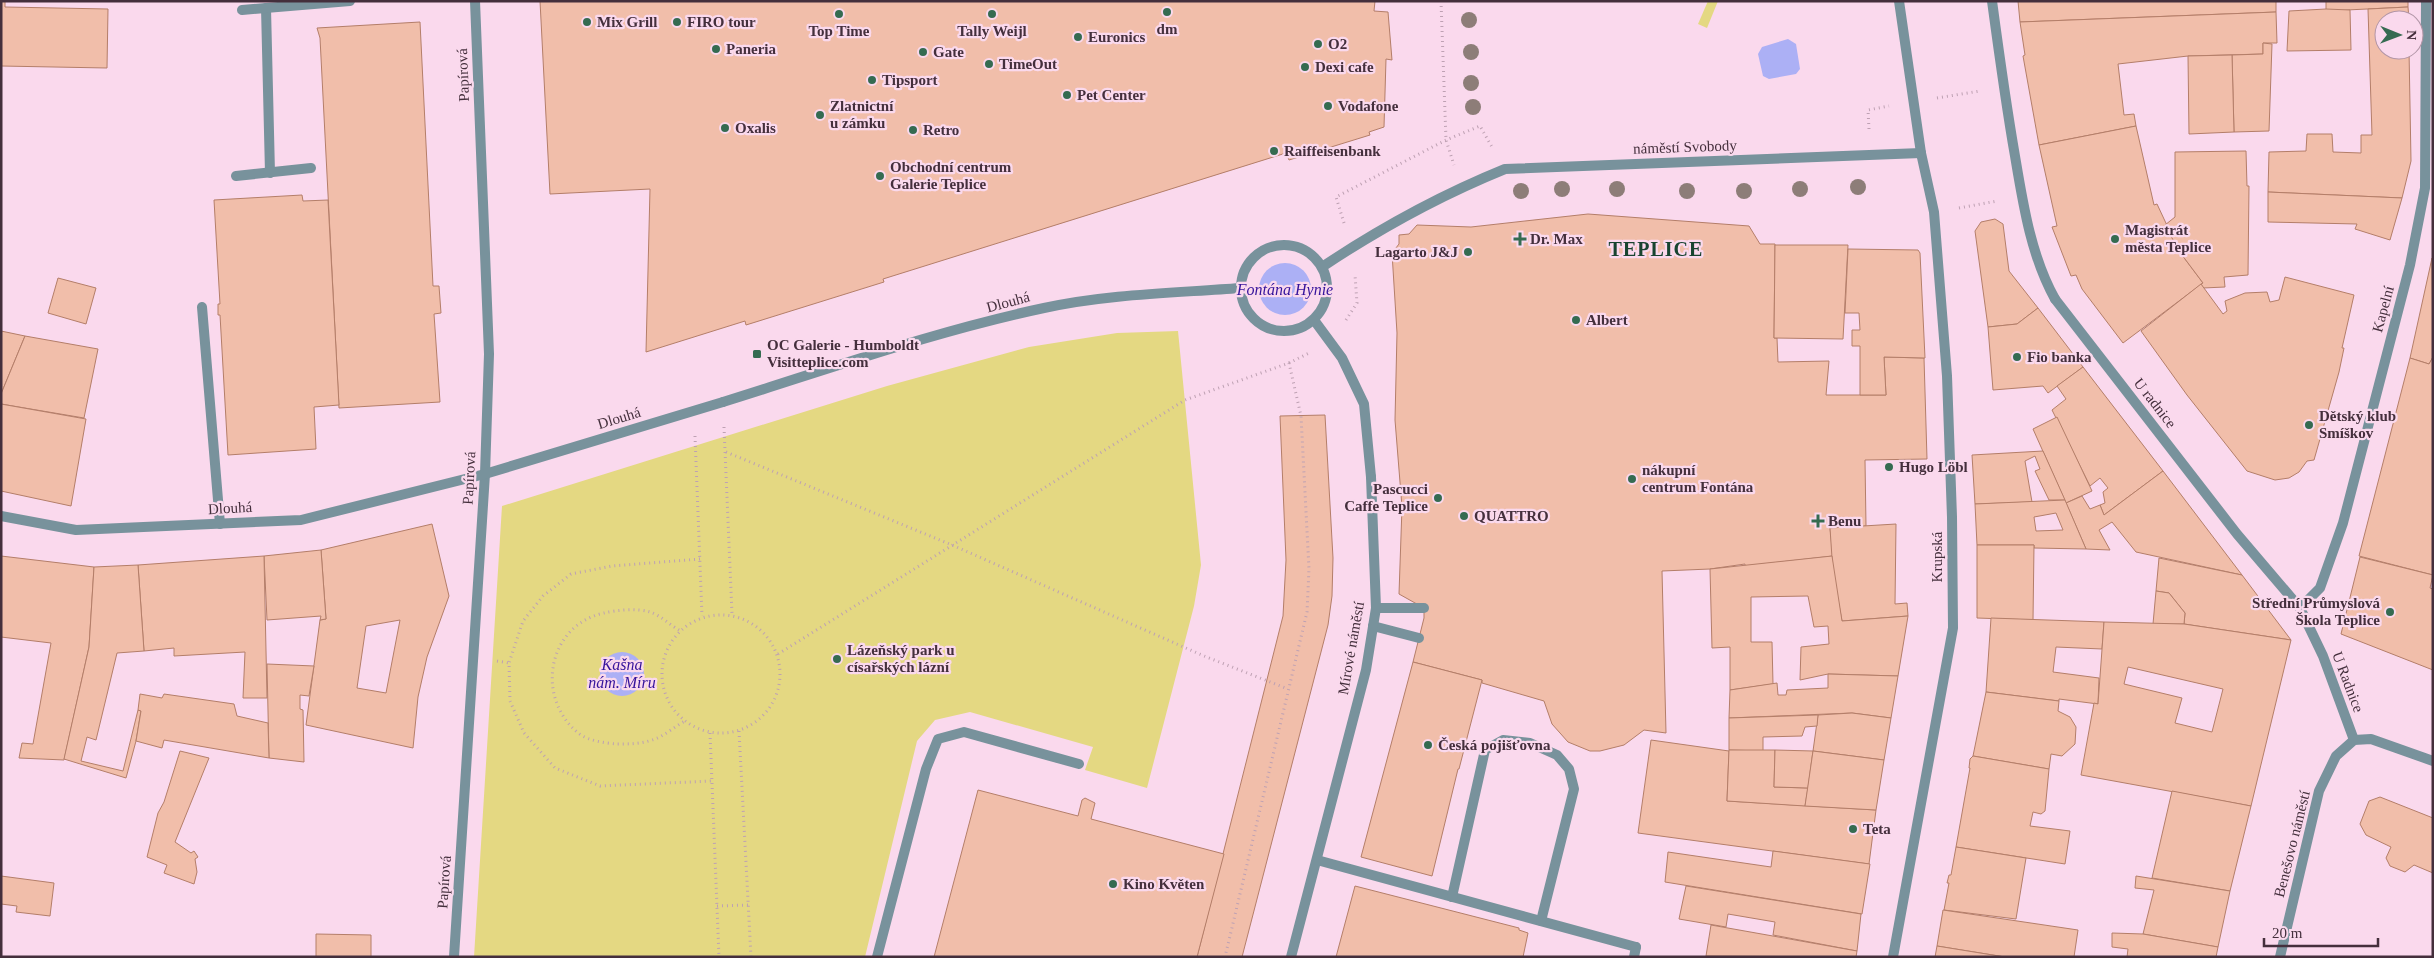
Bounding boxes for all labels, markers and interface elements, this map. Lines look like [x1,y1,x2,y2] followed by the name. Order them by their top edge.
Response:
[1161,6,1173,18] marker: dm
[833,8,845,20] marker: Top Time
[986,8,998,20] marker: Tally Weijl
[2374,10,2424,60] north arrow
[597,14,657,30] place label: Mix Grill
[687,14,756,30] place label: FIRO tour
[581,16,593,28] marker: Mix Grill
[671,16,683,28] marker: FIRO tour
[1157,21,1178,37] place label: dm
[808,23,870,39] place label: Top Time
[957,23,1027,39] place label: Tally Weijl
[1088,29,1145,45] place label: Euronics
[2404,30,2419,40] text: N
[1072,31,1084,43] marker: Euronics
[1328,36,1347,52] place label: O2
[1312,38,1324,50] marker: O2
[726,41,776,57] place label: Paneria
[710,43,722,55] marker: Paneria
[933,44,964,60] place label: Gate
[917,46,929,58] marker: Gate
[454,48,472,102] street label: Papírová
[999,56,1057,72] place label: TimeOut
[983,58,995,70] marker: TimeOut
[1315,59,1374,75] place label: Dexi cafe
[1299,61,1311,73] marker: Dexi cafe
[882,72,938,88] place label: Tipsport
[866,74,878,86] marker: Tipsport
[1077,87,1146,103] place label: Pet Center
[1061,89,1073,101] marker: Pet Center
[830,98,894,131] place label: Zlatnictní u zámku
[1338,98,1399,114] place label: Vodafone
[1322,100,1334,112] marker: Vodafone
[814,109,826,121] marker: Zlatnictní u zámku
[735,120,776,136] place label: Oxalis
[719,122,731,134] marker: Oxalis
[923,122,959,138] place label: Retro
[907,124,919,136] marker: Retro
[1633,137,1738,157] street label: náměstí Svobody
[1284,143,1381,159] place label: Raiffeisenbank
[1268,145,1280,157] marker: Raiffeisenbank
[890,159,1012,192] place label: Obchodní centrum Galerie Teplice
[874,170,886,182] marker: Obchodní centrum Galerie Teplice
[2125,222,2212,255] place label: Magistrát města Teplice
[1530,231,1583,247] place label: Dr. Max
[1514,233,1526,245] marker: Dr. Max
[2109,233,2121,245] marker: Magistrát města Teplice
[1609,238,1703,260] district label: TEPLICE
[1375,244,1458,260] place label: Lagarto J&J
[1462,246,1474,258] marker: Lagarto J&J
[1236,281,1333,299] water label: Fontána Hynie
[2369,284,2397,334] street label: Kapelní
[985,288,1032,315] street label: Dlouhá
[1586,312,1628,328] place label: Albert
[1570,314,1582,326] marker: Albert
[767,337,919,370] place label: OC Galerie - Humboldt Visitteplice.com
[751,348,763,360] marker: OC Galerie - Humboldt Visitteplice.com
[2027,349,2092,365] place label: Fio banka
[2011,351,2023,363] marker: Fio banka
[2131,375,2180,431] street label: U radnice
[596,404,643,432] street label: Dlouhá
[2319,408,2396,441] place label: Dětský klub Smíškov
[2303,419,2315,431] marker: Dětský klub Smíškov
[460,451,478,505] street label: Papírová
[1899,459,1968,475] place label: Hugo Löbl
[1883,461,1895,473] marker: Hugo Löbl
[1642,462,1754,495] place label: nákupní centrum Fontána
[1626,473,1638,485] marker: nákupní centrum Fontána
[1344,481,1428,514] place label: Pascucci Caffe Teplice
[1432,492,1444,504] marker: Pascucci Caffe Teplice
[208,499,253,517] street label: Dlouhá
[1474,508,1549,524] place label: QUATTRO
[1458,510,1470,522] marker: QUATTRO
[1828,513,1861,529] place label: Benu
[1812,515,1824,527] marker: Benu
[1929,531,1945,582] street label: Krupská
[2252,595,2380,628] place label: Střední Průmyslová Škola Teplice
[1335,600,1367,696] street label: Mírové náměstí
[2384,606,2396,618] marker: Střední Průmyslová Škola Teplice
[847,642,955,675] place label: Lázeňský park u císařských lázní
[2329,649,2367,715] street label: U Radnice
[831,653,843,665] marker: Lázeňský park u císařských lázní
[588,656,656,691] water label: Kašna nám. Míru
[1438,737,1551,753] place label: Česká pojišťovna
[1422,739,1434,751] marker: Česká pojišťovna
[2271,789,2313,899] street label: Benešovo náměstí
[1863,821,1891,837] place label: Teta
[1847,823,1859,835] marker: Teta
[434,855,454,909] street label: Papírová
[1123,876,1205,892] place label: Kino Květen
[1107,878,1119,890] marker: Kino Květen
[2264,916,2378,948] scale bar
[2272,925,2303,941] text: 20 m

